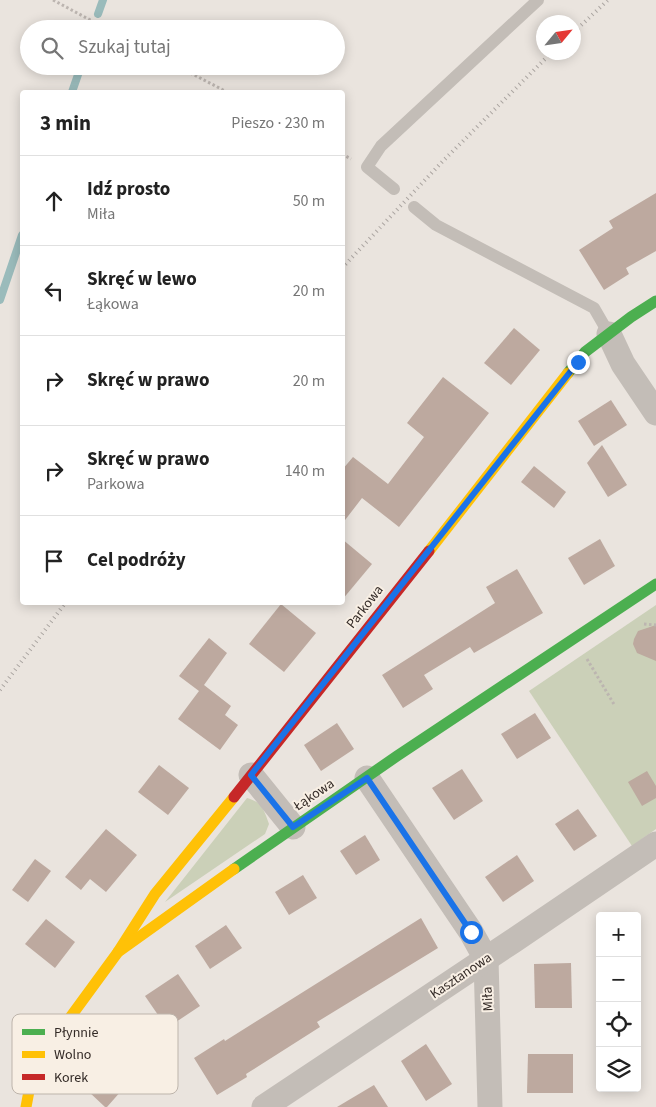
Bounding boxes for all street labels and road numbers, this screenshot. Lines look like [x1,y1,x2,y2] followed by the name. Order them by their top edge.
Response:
[342,581,388,633] street label: Parkowa
[289,774,338,817] street label: Łąkowa
[426,948,496,1004] street label: Kasztanowa
[478,986,498,1012] street label: Miła

